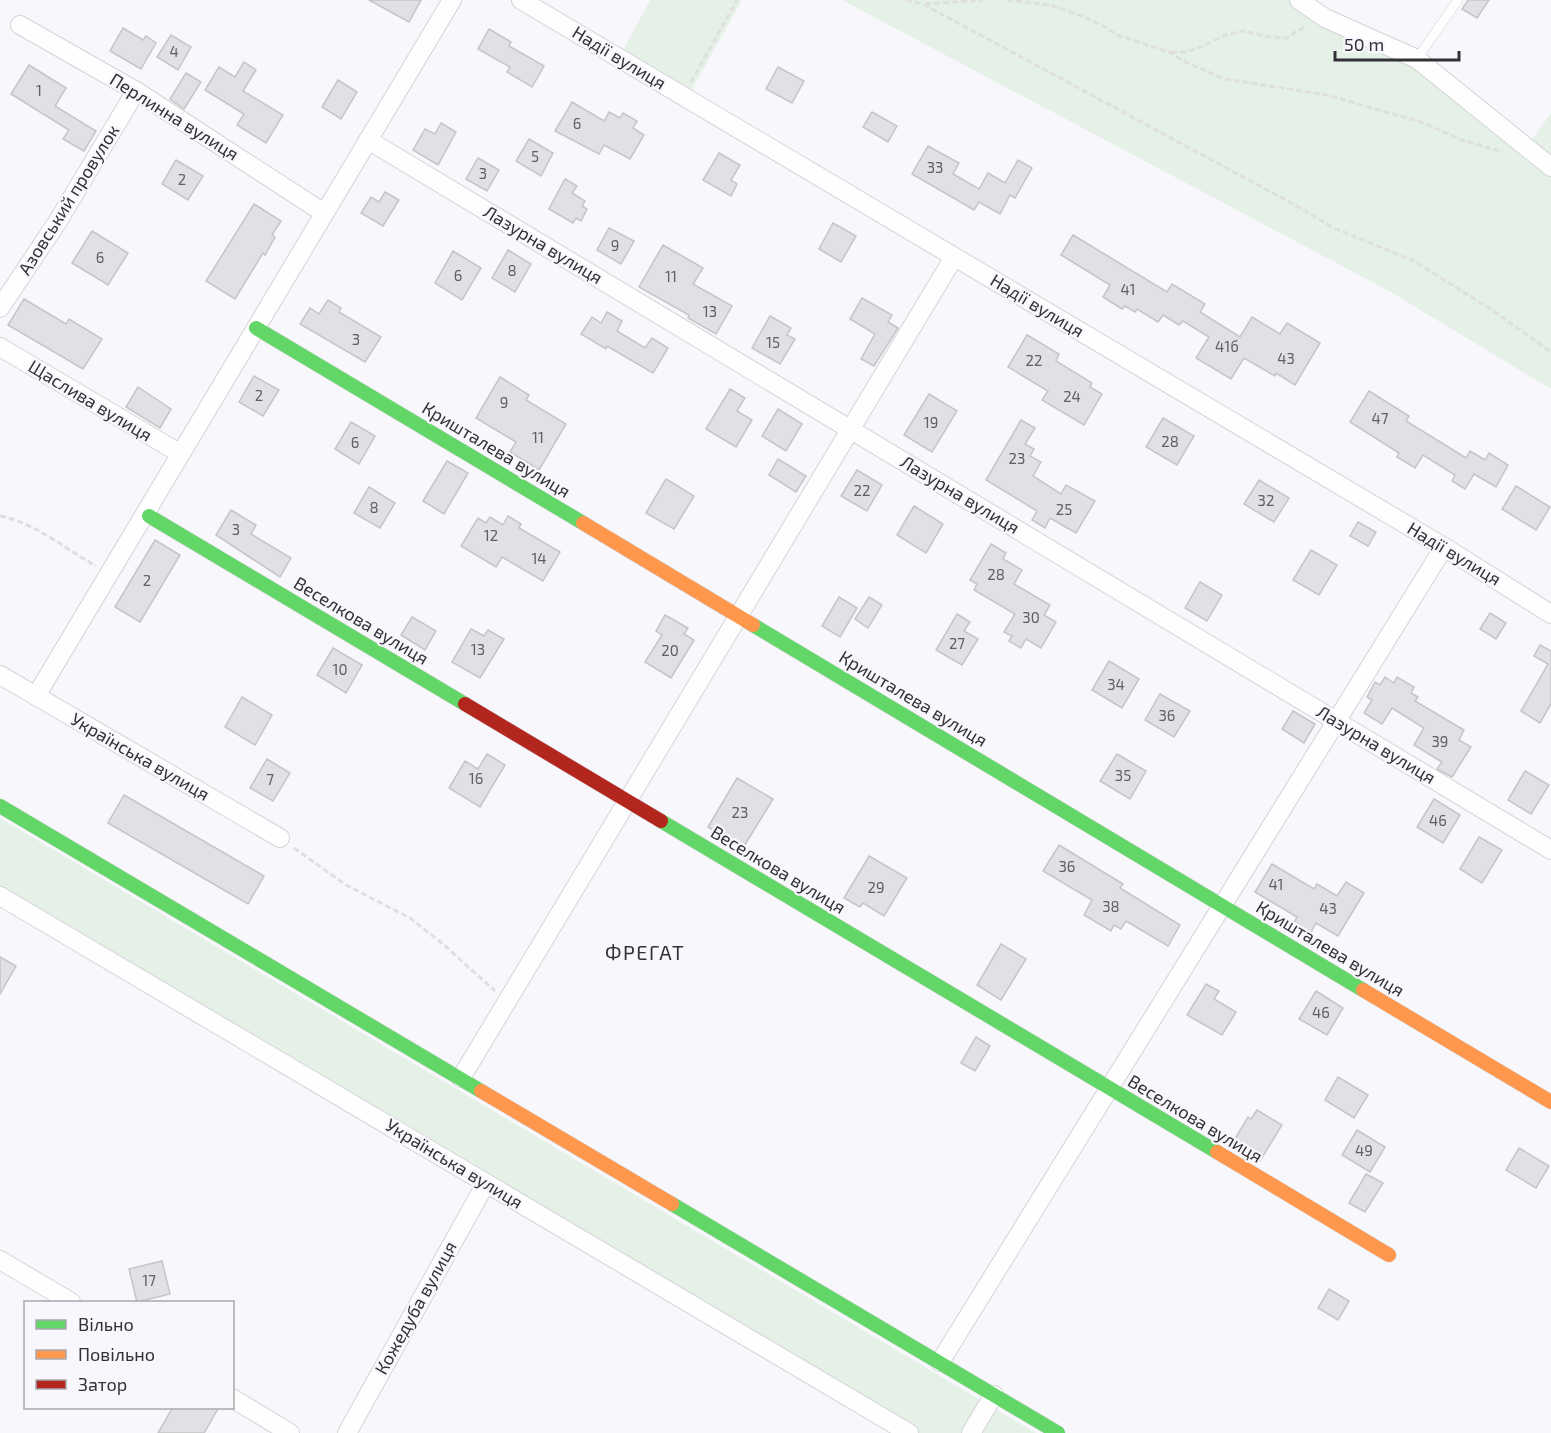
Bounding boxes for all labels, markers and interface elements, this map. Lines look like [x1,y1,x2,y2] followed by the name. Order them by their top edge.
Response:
[569,21,670,94] street label: Надії вулиця
[1335,24,1460,62] scale bar
[1344,33,1384,55] text: 50 m
[169,42,179,60] house number: 4
[106,68,243,165] street label: Перлинна вулиця
[36,81,42,99] house number: 1
[573,114,581,132] house number: 6
[13,120,124,279] street label: Азовський провулок
[531,147,539,165] house number: 5
[927,158,943,176] house number: 33
[479,164,487,182] house number: 3
[178,170,186,188] house number: 2
[480,200,607,288] street label: Лазурна вулиця
[611,236,619,254] house number: 9
[96,248,104,266] house number: 6
[507,261,517,279] house number: 8
[454,266,462,284] house number: 6
[665,267,677,285] house number: 11
[987,269,1088,342] street label: Надії вулиця
[1120,280,1136,298] house number: 41
[703,302,717,320] house number: 13
[352,330,360,348] house number: 3
[766,333,780,351] house number: 15
[1215,337,1239,355] house number: 41б
[1277,349,1295,367] house number: 43
[1026,351,1042,369] house number: 22
[25,355,156,446] street label: Щаслива вулиця
[255,386,263,404] house number: 2
[1063,387,1081,405] house number: 24
[500,393,508,411] house number: 9
[418,396,575,502] street label: Кришталева вулиця
[1372,409,1389,427] house number: 47
[924,413,938,431] house number: 19
[532,428,544,446] house number: 11
[1161,432,1179,450] house number: 28
[351,433,359,451] house number: 6
[1009,449,1025,467] house number: 23
[897,450,1024,538] street label: Лазурна вулиця
[854,481,870,499] house number: 22
[1258,491,1274,509] house number: 32
[369,498,379,516] house number: 8
[1056,500,1072,518] house number: 25
[1404,517,1505,590] street label: Надії вулиця
[232,520,240,538] house number: 3
[484,526,498,544] house number: 12
[531,549,547,567] house number: 14
[987,565,1005,583] house number: 28
[143,571,151,589] house number: 2
[290,571,433,669] street label: Веселкова вулиця
[1022,608,1040,626] house number: 30
[949,634,965,652] house number: 27
[471,640,485,658] house number: 13
[661,641,679,659] house number: 20
[835,645,992,751] street label: Кришталева вулиця
[332,660,348,678] house number: 10
[1107,675,1125,693] house number: 34
[1313,700,1440,788] street label: Лазурна вулиця
[1159,706,1175,724] house number: 36
[67,708,214,805] street label: Українська вулиця
[1432,732,1448,750] house number: 39
[1115,766,1131,784] house number: 35
[469,769,483,787] house number: 16
[266,770,274,788] house number: 7
[732,803,748,821] house number: 23
[1429,811,1447,829] house number: 46
[707,820,850,918] street label: Веселкова вулиця
[1059,857,1075,875] house number: 36
[1268,875,1284,893] house number: 41
[867,878,885,896] house number: 29
[1252,895,1409,1001] street label: Кришталева вулиця
[1102,897,1120,915] house number: 38
[1319,899,1337,917] house number: 43
[605,940,685,964] district label: ФРЕГАТ
[1312,1003,1330,1021] house number: 46
[1124,1069,1267,1167] street label: Веселкова вулиця
[382,1113,527,1213] street label: Українська вулиця
[1355,1141,1373,1159] house number: 49
[369,1237,461,1378] street label: Кожедуба вулиця
[142,1271,156,1289] house number: 17
[24,1301,234,1409] legend
[78,1313,134,1335] text: Вільно
[78,1343,155,1365] text: Повільно
[78,1373,127,1395] text: Затор

